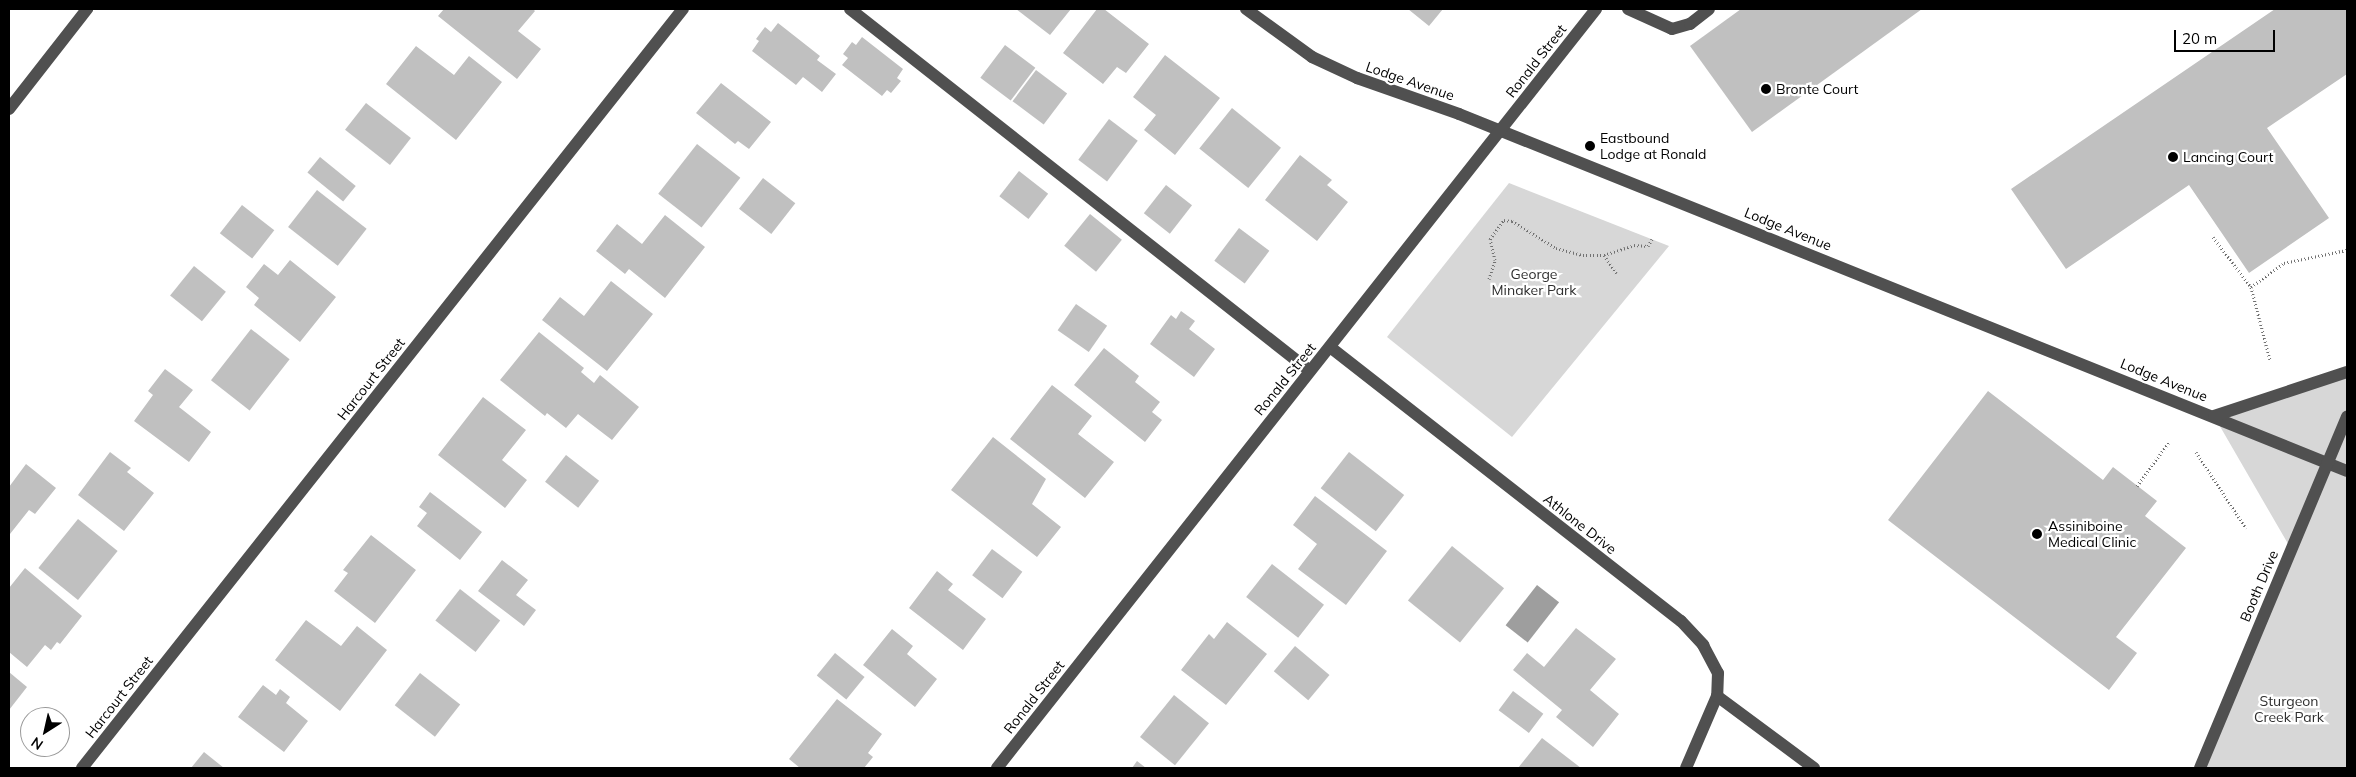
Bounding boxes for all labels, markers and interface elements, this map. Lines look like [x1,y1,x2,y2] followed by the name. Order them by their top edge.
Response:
[2176,20,2277,52] scale bar
[1502,21,1570,101] street label: Ronald Street
[2182,29,2217,48] text: 20 m
[1364,58,1456,104] street label: Lodge Avenue
[1776,81,1858,97] place label: Bronte Court
[1760,83,1772,95] marker: Bronte Court
[1600,130,1706,162] place label: Eastbound Lodge at Ronald
[1584,140,1596,152] marker: Eastbound Lodge at Ronald
[2183,149,2273,165] place label: Lancing Court
[2167,151,2179,163] marker: Lancing Court
[1742,204,1834,254] street label: Lodge Avenue
[1492,266,1576,298] park label: George Minaker Park
[334,335,408,423] street label: Harcourt Street
[1251,339,1319,419] street label: Ronald Street
[2118,355,2210,405] street label: Lodge Avenue
[1540,490,1620,558] street label: Athlone Drive
[2048,518,2136,550] place label: Assiniboine Medical Clinic
[2030,527,2044,541] marker: Assiniboine Medical Clinic
[2236,548,2282,624] street label: Booth Drive
[82,653,156,741] street label: Harcourt Street
[1000,657,1068,737] street label: Ronald Street
[2254,693,2324,726] park label: Sturgeon Creek Park
[20,707,70,757] north arrow
[27,733,46,754] text: N

